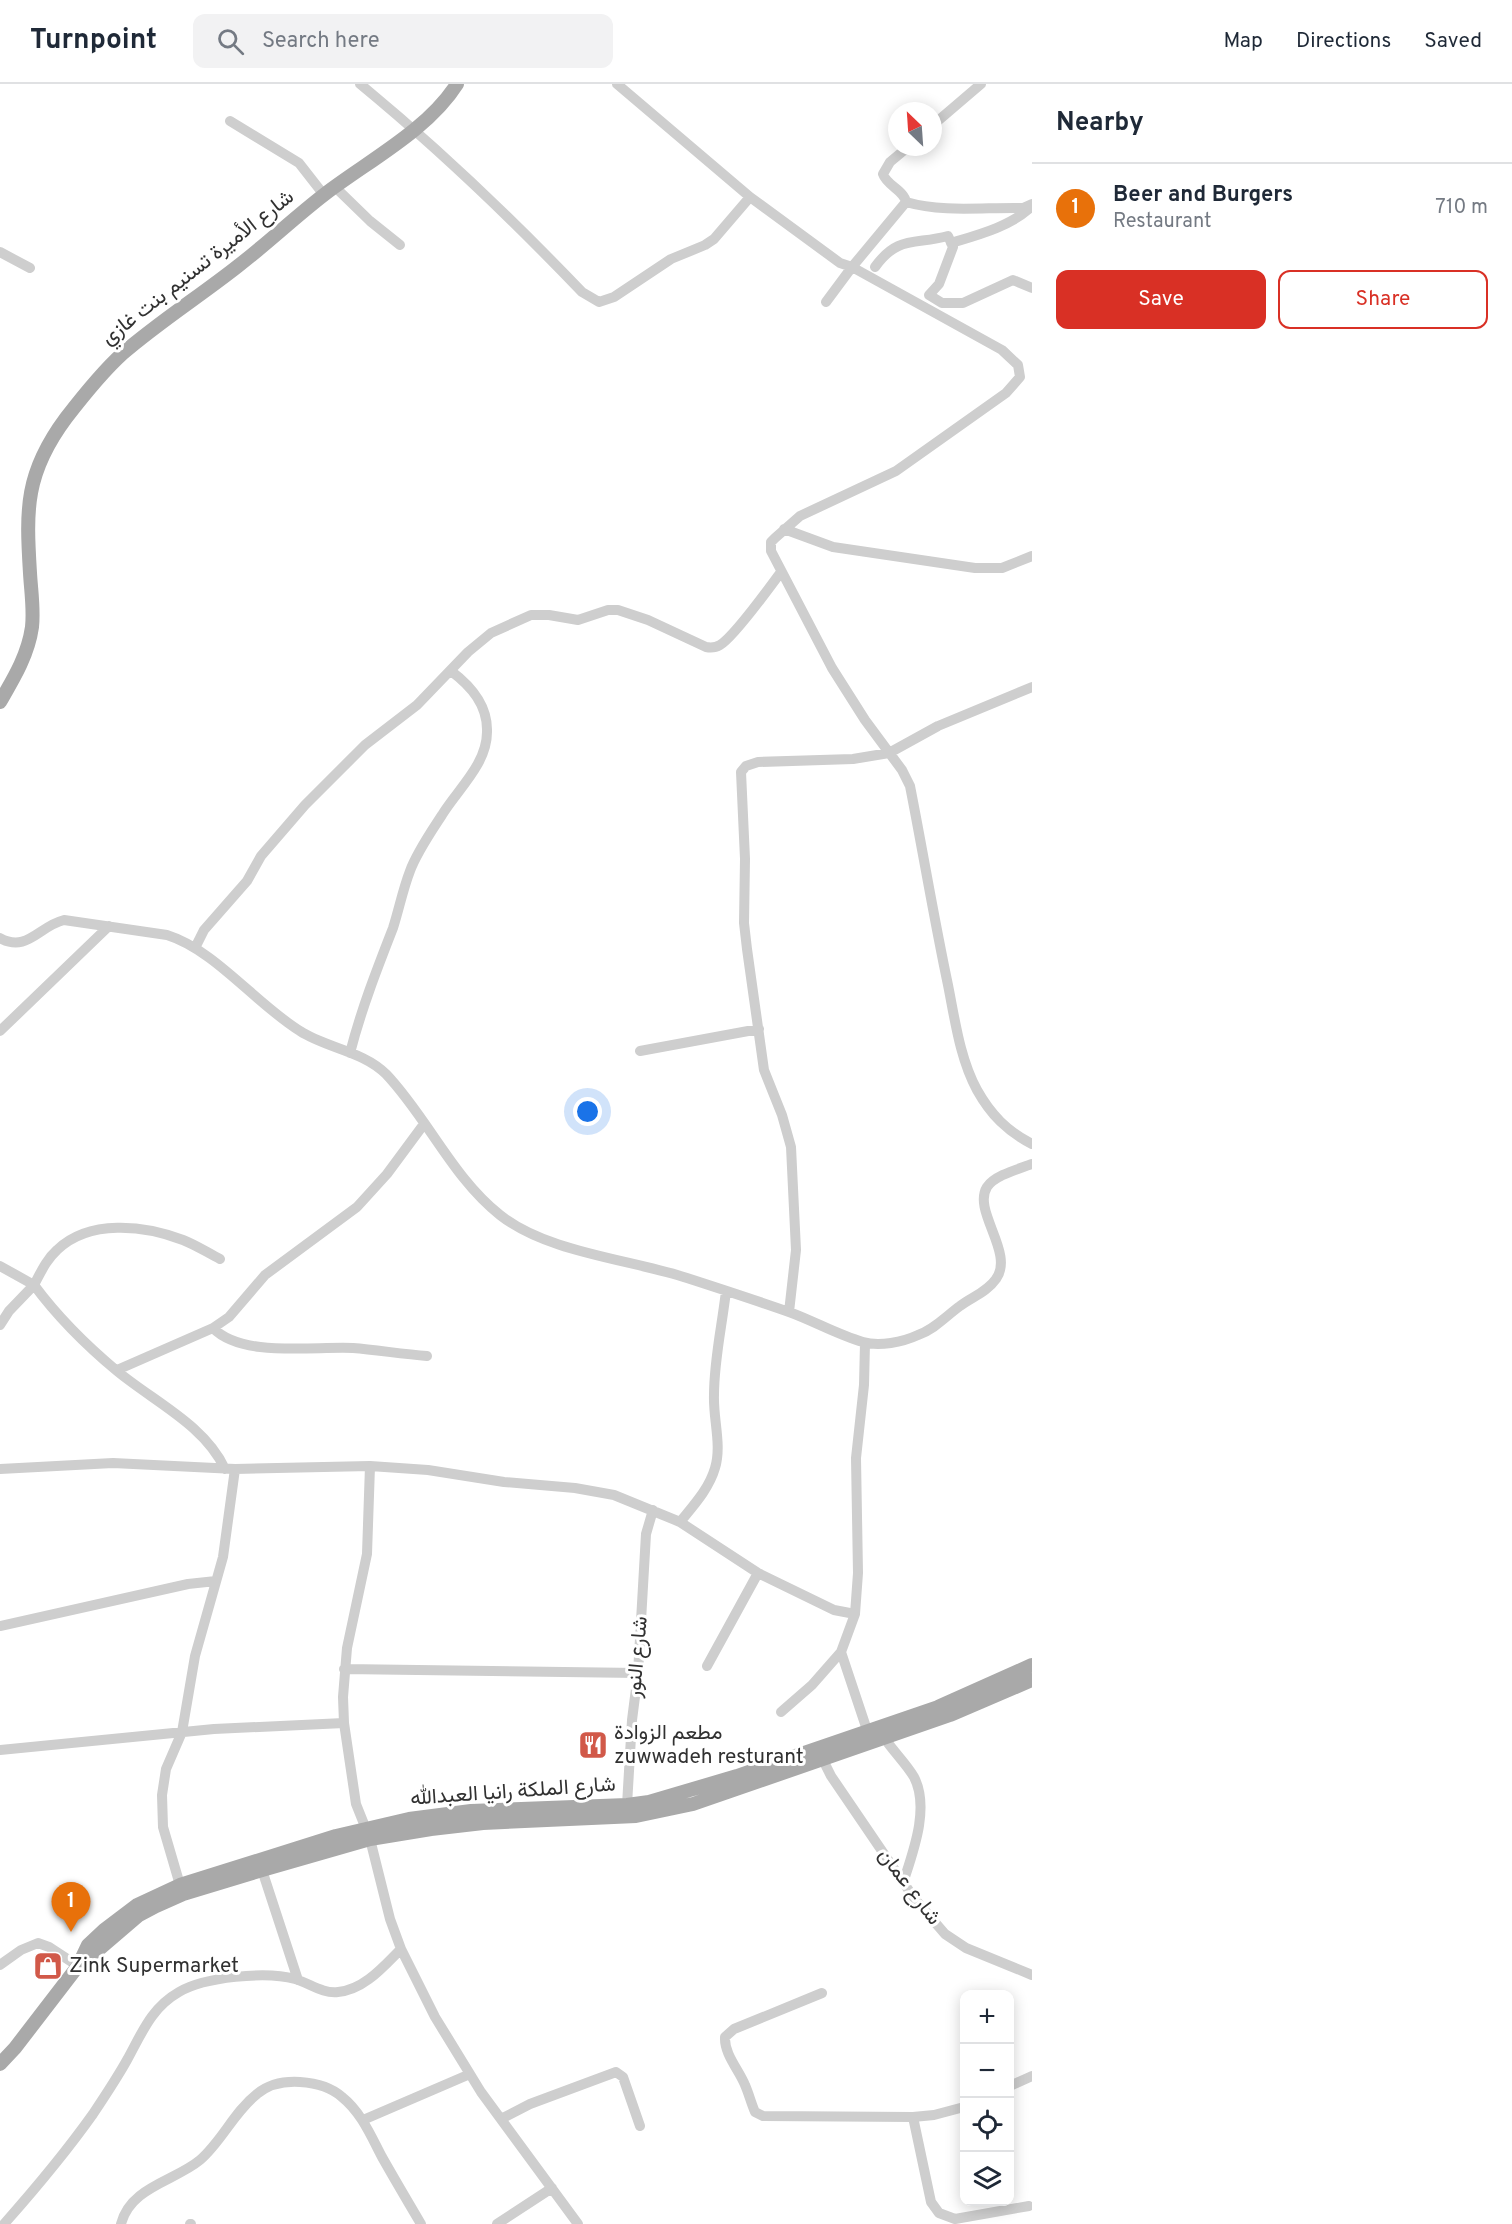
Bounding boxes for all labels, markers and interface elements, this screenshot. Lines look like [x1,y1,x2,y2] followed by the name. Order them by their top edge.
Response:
[193,14,613,68] search box
[30,23,157,59] text: Turnpoint
[214,25,247,58] icon: search
[262,28,379,55] text: Search here
[1223,28,1263,55] text: Map
[1296,28,1391,55] text: Directions
[1424,28,1482,55] text: Saved
[888,102,942,156] north arrow
[1056,107,1144,140] text: Nearby
[1113,182,1293,209] text: Beer and Burgers
[96,184,301,353] street label: شارع الأميرة تسنيم بنت غازي
[1072,195,1080,221] text: 1
[1435,195,1488,221] text: 710 m
[1113,209,1212,235] text: Restaurant
[1056,270,1266,329] button: Save
[1278,270,1488,329] button: Share
[573,1097,602,1126] your location
[621,1615,655,1700] street label: شارع النور
[614,1720,804,1771] place label: مطعم الزوادة zuwwadeh resturant
[577,1729,609,1761] restaurant icon: مطعم الزوادة zuwwadeh resturant
[409,1770,617,1813] street label: شارع الملكة رانيا العبدالله
[871,1843,947,1931] street label: شارع عمان
[52,1882,90,1932] pin: 1
[32,1950,64,1982] shop icon: Zink Supermarket
[69,1953,239,1980] place label: Zink Supermarket
[960,1990,1014,2206] map controls
[960,1990,1014,2044] button: +
[960,2044,1014,2098] button: −
[960,2098,1014,2152] button: locate
[960,2152,1014,2206] button: layers

